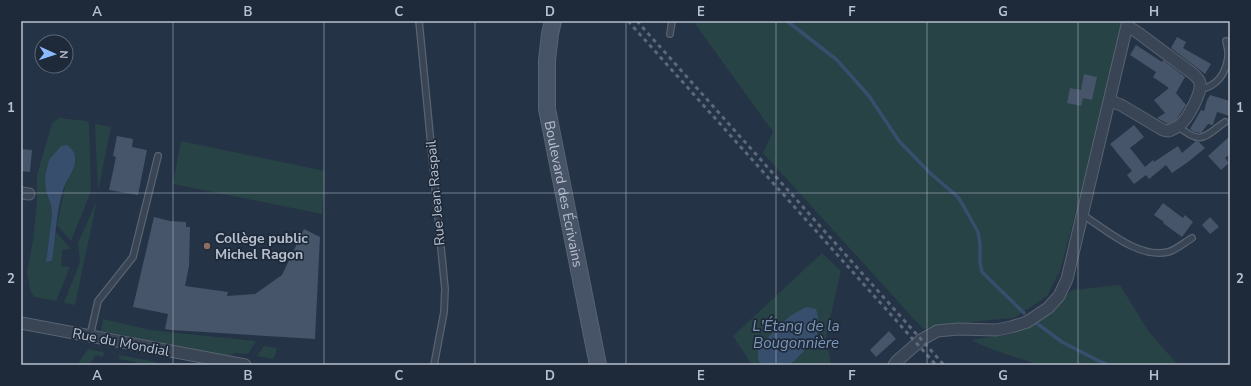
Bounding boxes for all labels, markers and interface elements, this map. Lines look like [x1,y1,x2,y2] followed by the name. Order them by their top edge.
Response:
[92,3,102,21] text: A
[244,3,253,21] text: B
[395,3,404,21] text: C
[545,3,555,21] text: D
[697,3,705,21] text: E
[848,3,856,21] text: F
[998,3,1008,21] text: G
[1149,3,1159,21] text: H
[34,34,74,74] north arrow
[56,50,71,59] text: N
[7,99,15,117] text: 1
[1236,99,1244,117] text: 1
[540,119,587,269] street label: Boulevard des Écrivains
[421,139,450,246] street label: Rue Jean Raspail
[215,229,308,264] place label: Collège public Michel Ragon
[202,241,212,251] marker: Collège public Michel Ragon
[7,270,15,288] text: 2
[1236,270,1244,288] text: 2
[752,316,840,353] water label: L'Étang de la Bougonnière
[71,324,172,361] street label: Rue du Mondial
[92,367,102,385] text: A
[244,367,253,385] text: B
[395,367,404,385] text: C
[545,367,555,385] text: D
[697,367,705,385] text: E
[848,367,856,385] text: F
[998,367,1008,385] text: G
[1149,367,1159,385] text: H

